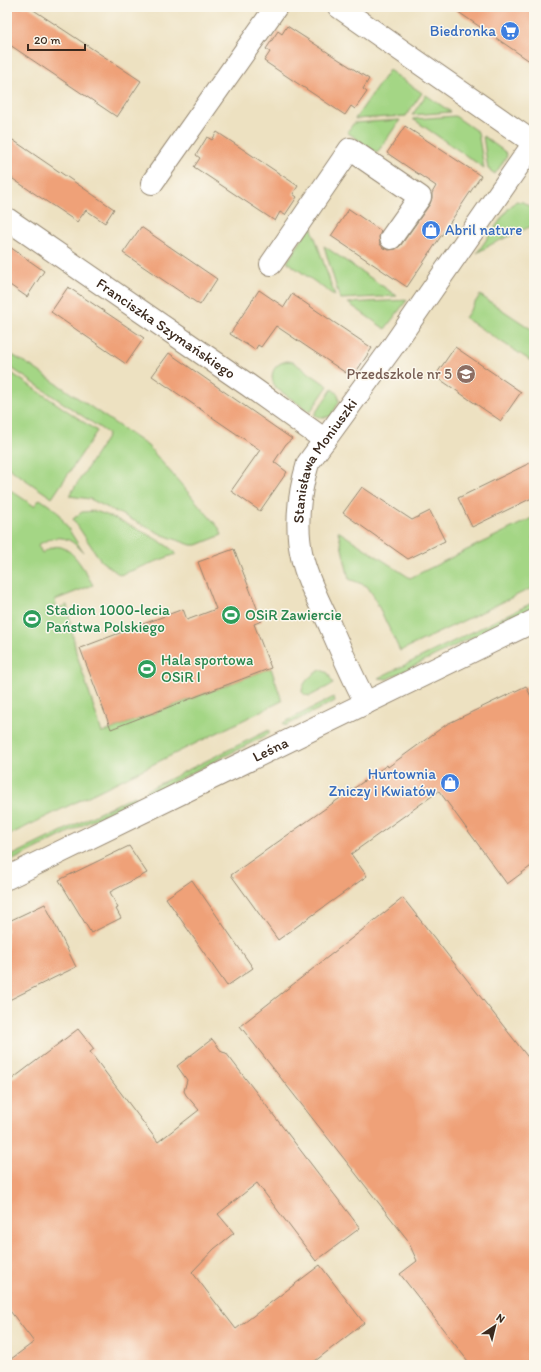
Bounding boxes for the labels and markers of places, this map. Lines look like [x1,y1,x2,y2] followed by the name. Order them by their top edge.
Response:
[499,20,521,42] supermarket icon: Biedronka
[430,22,496,40] place label: Biedronka
[420,219,442,241] shop icon: Abril nature
[445,221,522,239] place label: Abril nature
[455,363,477,385] school or university icon: Przedszkole nr 5
[346,365,452,383] place label: Przedszkole nr 5
[46,601,170,636] place label: Stadion 1000-lecia Państwa Polskiego
[220,604,242,626] sports icon: OSiR Zawiercie
[245,606,342,624] place label: OSiR Zawiercie
[21,608,43,630] sports icon: Stadion 1000-lecia Państwa Polskiego
[161,651,254,686] place label: Hala sportowa OSiR I
[136,658,158,680] sports icon: Hala sportowa OSiR I
[329,765,436,800] place label: Hurtownia Zniczy i Kwiatów
[439,772,461,794] shop icon: Hurtownia Zniczy i Kwiatów

